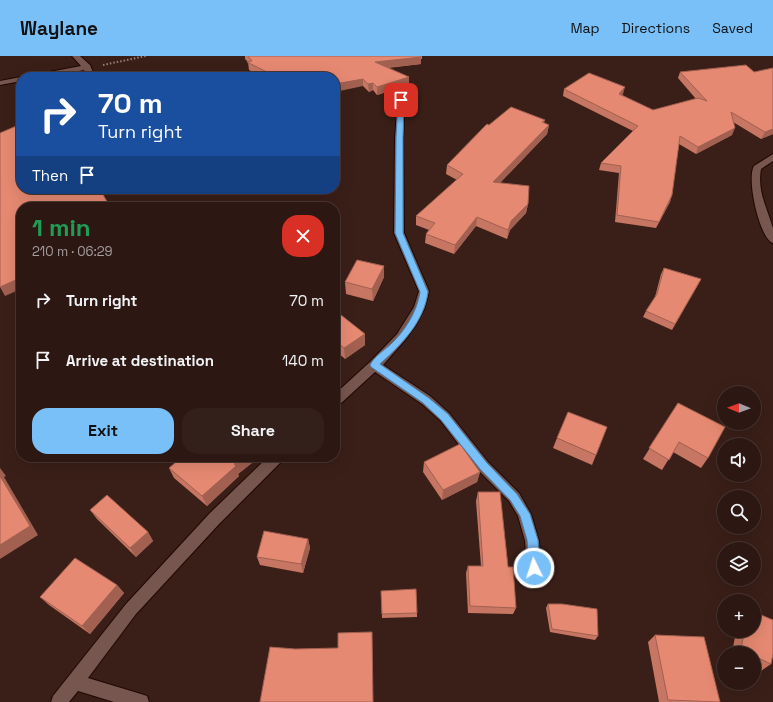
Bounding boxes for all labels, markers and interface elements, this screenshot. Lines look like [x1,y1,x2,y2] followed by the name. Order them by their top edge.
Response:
[20,16,98,41] text: Waylane
[570,19,600,37] text: Map
[622,19,690,37] text: Directions
[712,19,753,37] text: Saved
[384,83,418,117] pin
[98,85,163,121] text: 70 m
[32,88,84,140] icon: right
[390,89,412,111] icon: arrive
[98,120,182,143] text: Turn right
[76,164,98,186] icon: arrive
[32,166,68,185] text: Then
[32,212,91,243] text: 1 min
[282,215,324,257] button: close
[32,243,113,260] text: 210 m · 06:29
[32,289,54,311] icon: right
[66,291,137,310] text: Turn right
[289,291,324,310] text: 70 m
[32,349,54,371] icon: arrive
[66,351,214,370] text: Arrive at destination
[282,351,324,370] text: 140 m
[717,386,761,430] north arrow
[717,386,761,690] map controls
[32,408,174,454] button: Exit
[182,408,324,454] button: Share
[717,438,761,482] button: sound
[717,490,761,534] button: search
[717,542,761,586] button: layers
[513,547,555,589] position arrow
[717,594,761,638] button: +
[717,646,761,690] button: −

